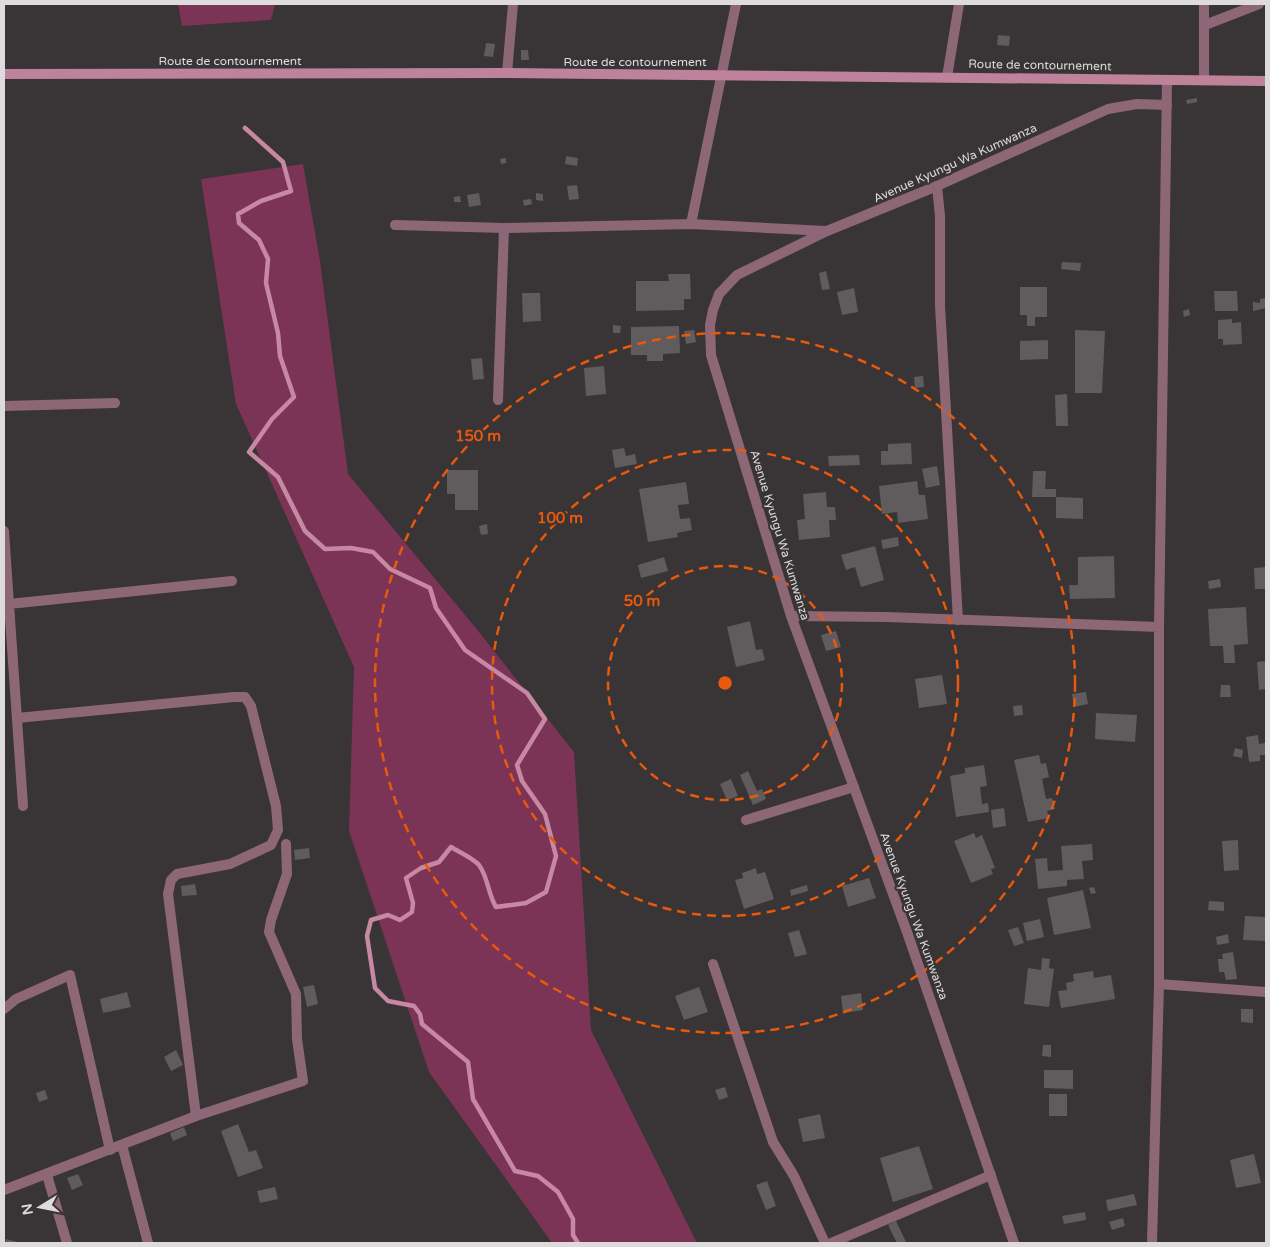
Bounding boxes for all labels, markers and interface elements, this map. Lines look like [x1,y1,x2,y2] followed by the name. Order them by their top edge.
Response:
[158,54,302,68] street label: Route de contournement
[563,55,707,69] street label: Route de contournement
[968,57,1112,73] street label: Route de contournement
[871,121,1039,205] street label: Avenue Kyungu Wa Kumwanza
[455,427,501,445] text: 150 m
[747,448,813,622] street label: Avenue Kyungu Wa Kumwanza
[537,509,583,527] text: 100 m
[624,592,660,610] text: 50 m
[716,674,734,692] centre of rings
[877,830,951,1002] street label: Avenue Kyungu Wa Kumwanza
[15,1182,65,1232] north arrow
[18,1202,37,1216] text: N

